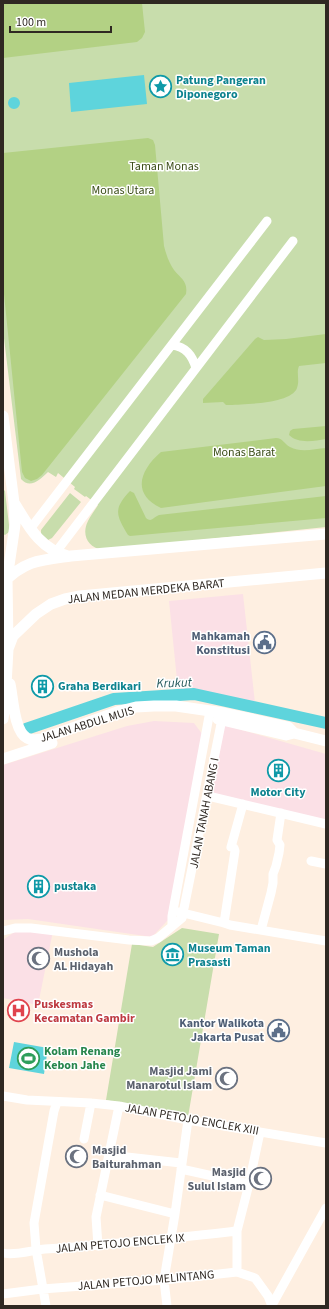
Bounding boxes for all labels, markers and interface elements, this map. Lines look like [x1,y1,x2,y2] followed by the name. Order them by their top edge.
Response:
[10,8,111,34] scale bar
[16,14,46,31] text: 100 m
[176,72,266,103] place label: Patung Pangeran Diponegoro
[147,74,173,100] place icon: Patung Pangeran Diponegoro
[129,158,199,175] park label: Taman Monas
[92,182,154,199] park label: Monas Utara
[213,444,275,461] park label: Monas Barat
[67,575,226,608] street label: JALAN MEDAN MERDEKA BARAT
[191,628,250,659] place label: Mahkamah Konstitusi
[252,630,278,656] public building icon: Mahkamah Konstitusi
[30,673,56,699] building icon: Graha Berdikari
[156,673,193,693] water label: Krukut
[58,678,141,695] place label: Graha Berdikari
[38,702,136,747] street label: JALAN ABDUL MUIS
[185,756,224,870] street label: JALAN TANAH ABANG I
[265,758,291,784] building icon: Motor City
[251,784,306,801] place label: Motor City
[25,873,51,899] building icon: pustaka
[54,878,96,895] place label: pustaka
[188,940,271,971] place label: Museum Taman Prasasti
[159,942,185,968] museum icon: Museum Taman Prasasti
[53,944,113,975] place label: Mushola AL Hidayah
[26,946,52,972] mosque icon: Mushola AL Hidayah
[34,996,135,1027] place label: Puskesmas Kecamatan Gambir
[6,998,32,1024] hospital icon: Puskesmas Kecamatan Gambir
[179,1015,264,1046] place label: Kantor Walikota Jakarta Pusat
[266,1017,292,1043] public building icon: Kantor Walikota Jakarta Pusat
[44,1043,121,1074] place label: Kolam Renang Kebon Jahe
[15,1045,41,1071] sports icon: Kolam Renang Kebon Jahe
[126,1063,212,1094] place label: Masjid Jami Manarotul Islam
[214,1065,240,1091] mosque icon: Masjid Jami Manarotul Islam
[124,1099,260,1140] street label: JALAN PETOJO ENCLEK XIII
[92,1142,162,1173] place label: Masjid Baiturahman
[64,1144,90,1170] mosque icon: Masjid Baiturahman
[187,1164,246,1195] place label: Masjid Sulul Islam
[248,1166,274,1192] mosque icon: Masjid Sulul Islam
[55,1229,185,1258] street label: JALAN PETOJO ENCLEK IX
[77,1266,215,1295] street label: JALAN PETOJO MELINTANG

